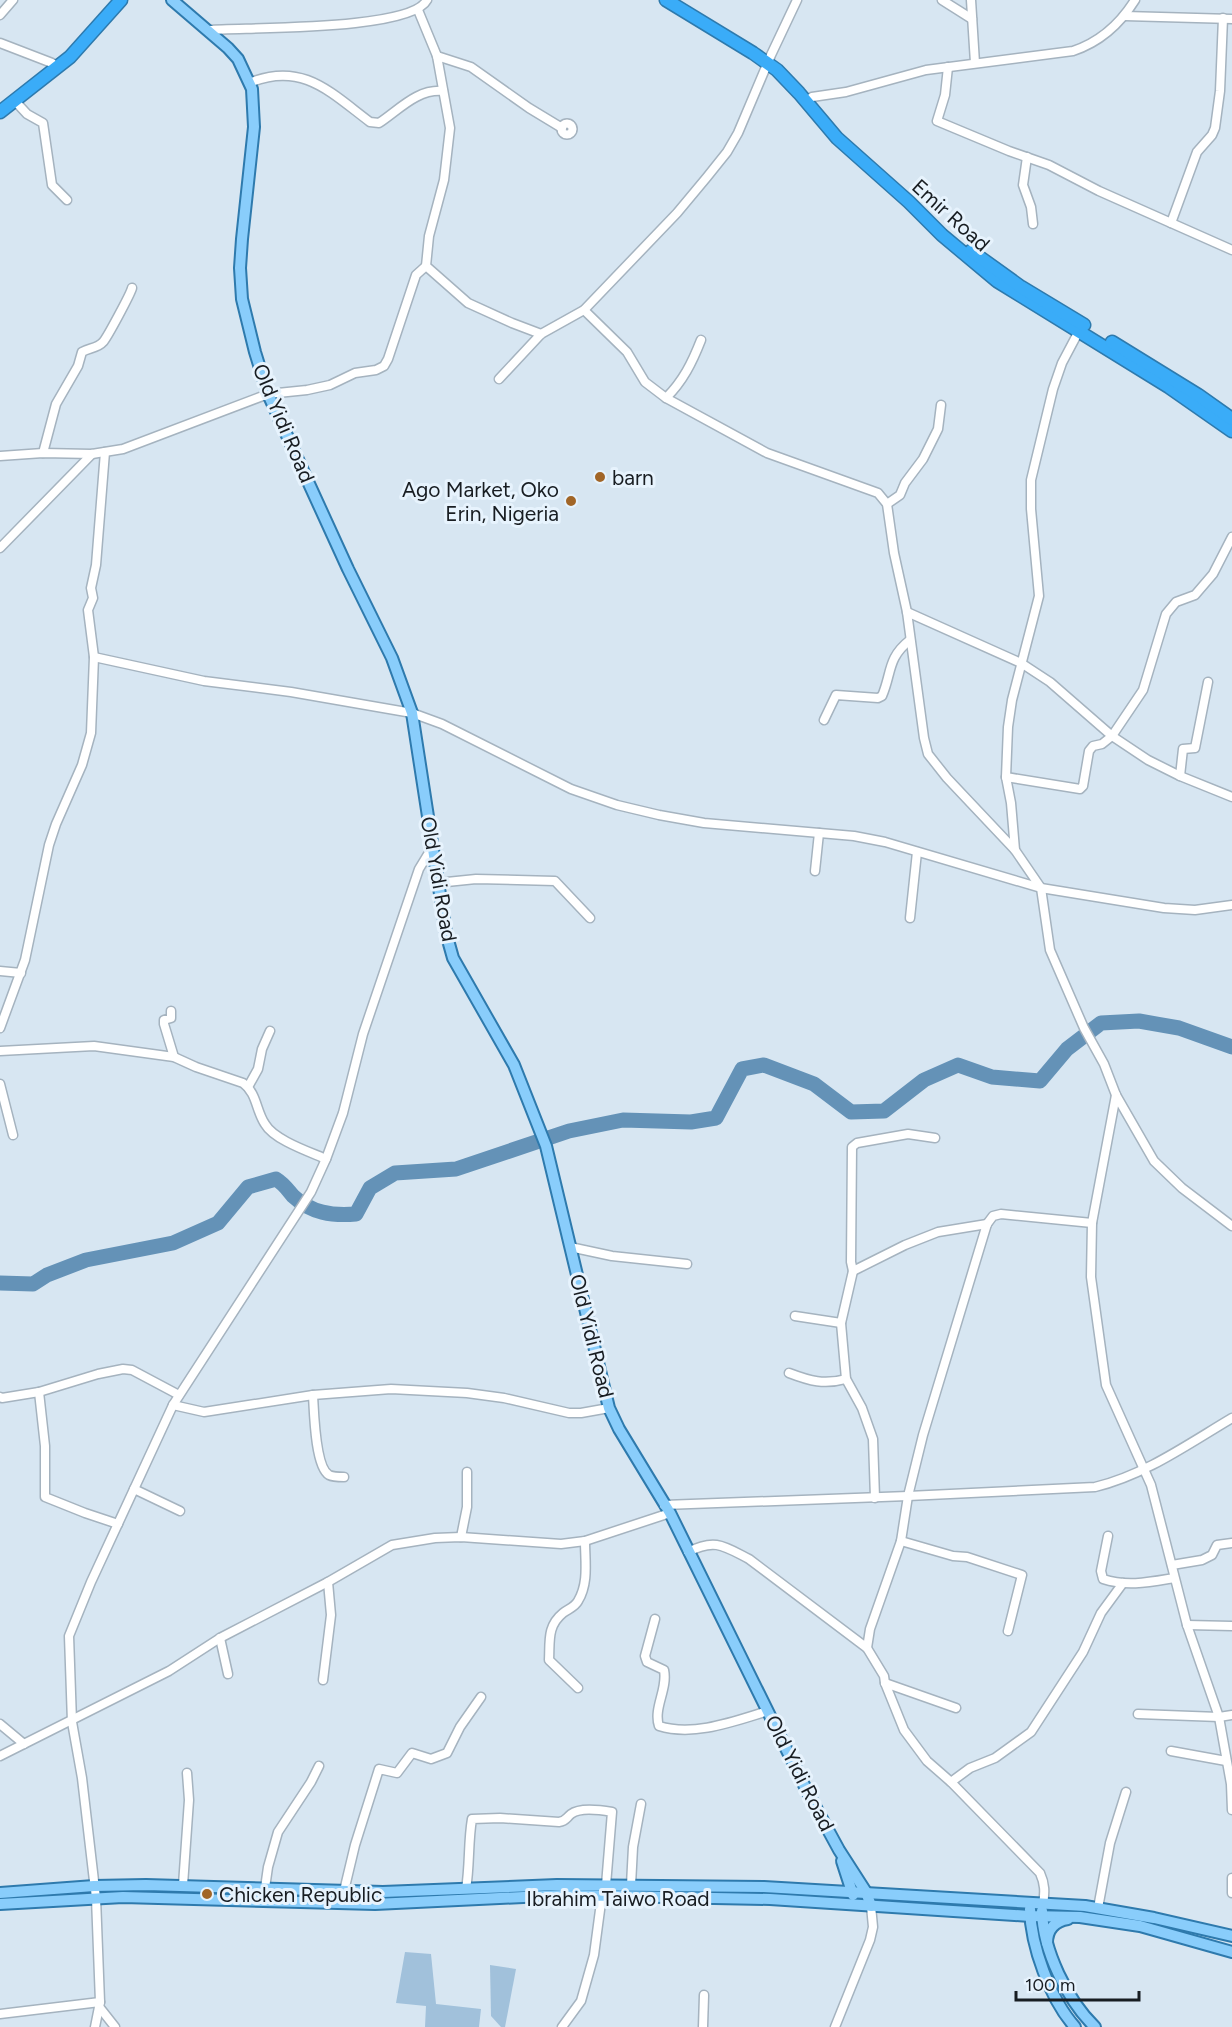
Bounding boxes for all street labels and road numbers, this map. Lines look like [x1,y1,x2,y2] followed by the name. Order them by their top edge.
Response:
[907,174,995,256] street label: Emir Road
[248,360,320,486] street label: Old Yidi Road
[416,814,462,944] street label: Old Yidi Road
[565,1272,619,1400] street label: Old Yidi Road
[760,1711,840,1835] street label: Old Yidi Road
[526,1886,710,1911] street label: Ibrahim Taiwo Road

